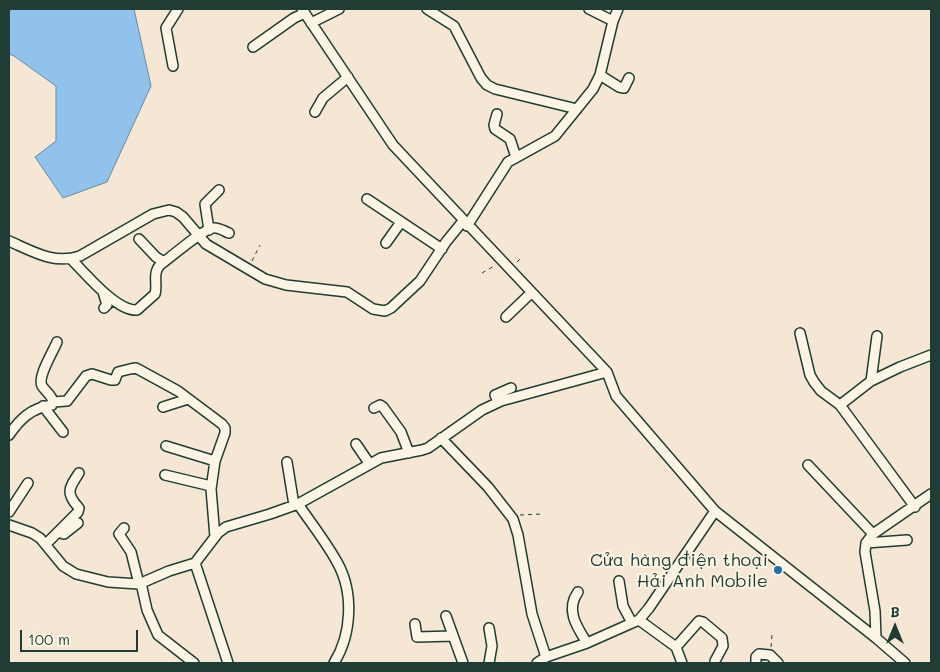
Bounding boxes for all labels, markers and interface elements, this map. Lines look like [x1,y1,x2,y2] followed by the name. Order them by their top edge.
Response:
[590,549,768,592] place label: Cửa hàng điện thoại Hải Anh Mobile
[772,564,784,576] marker: Cửa hàng điện thoại Hải Anh Mobile
[870,602,920,652] north arrow
[890,602,900,621] text: B
[22,620,140,652] scale bar
[28,629,70,649] text: 100 m

